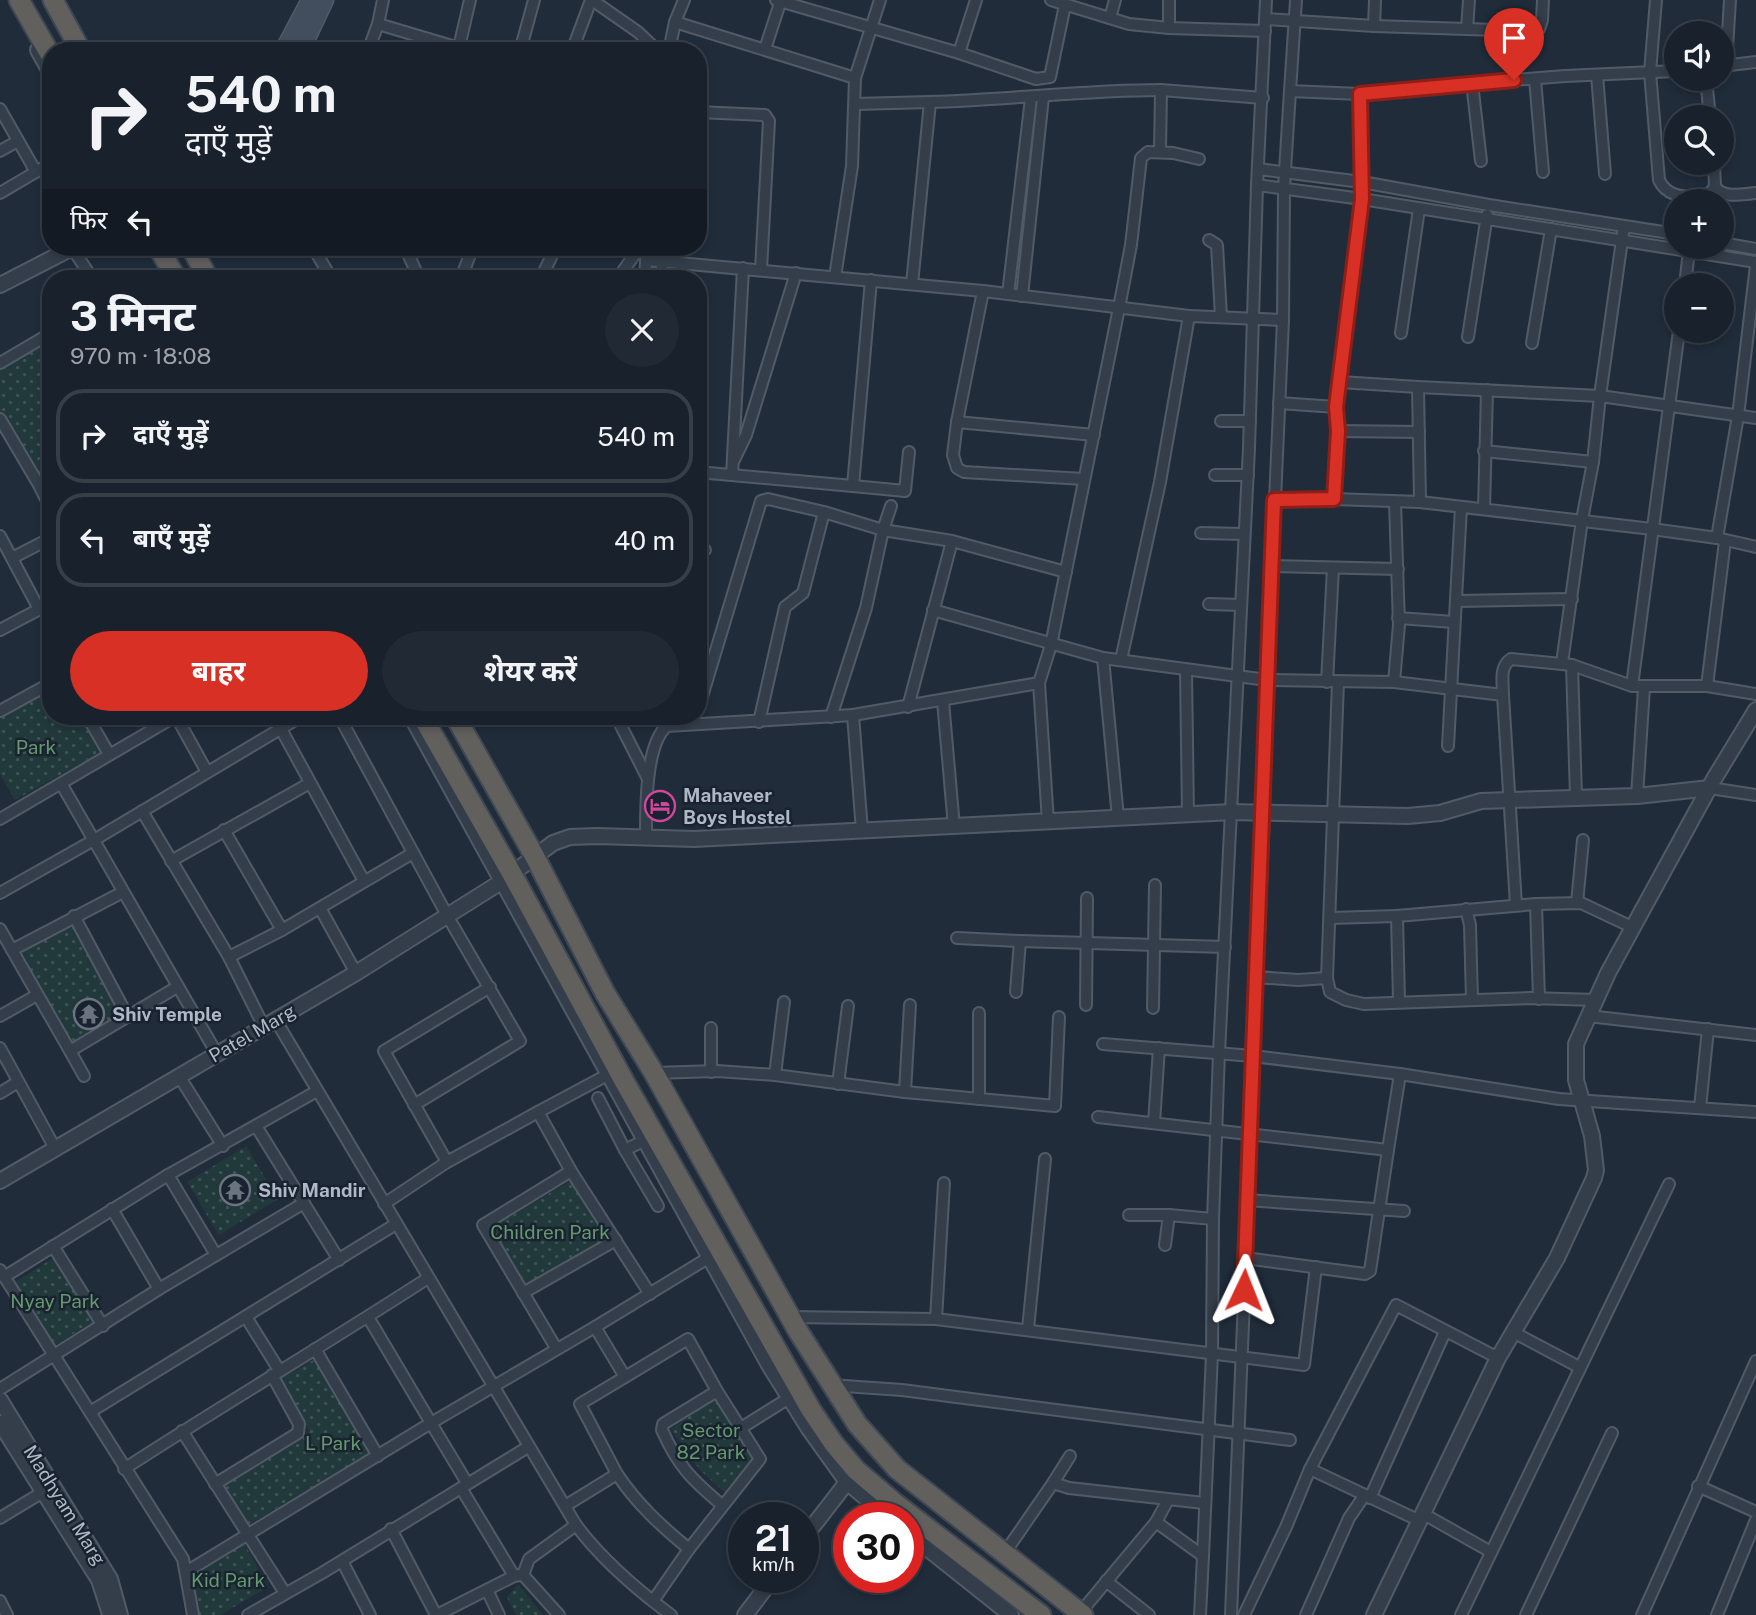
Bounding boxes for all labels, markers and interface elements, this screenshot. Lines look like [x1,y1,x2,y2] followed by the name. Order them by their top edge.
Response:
[1484,8,1544,80] pin
[1495,19,1533,57] icon: arrive
[1664,21,1734,343] map controls
[1664,21,1734,91] button: sound
[185,65,337,123] text: 540 m
[70,70,161,161] icon: right
[1664,105,1734,175] button: search
[185,124,272,161] text: दाएँ मुड़ें
[1664,189,1734,259] button: +
[121,203,159,241] icon: left
[70,204,107,235] text: फिर
[1664,273,1734,343] button: −
[70,291,196,340] text: 3 मिनट
[605,293,679,367] button: close
[70,342,211,369] text: 970 m · 18:08
[74,417,112,455] icon: right
[133,418,209,449] text: दाएँ मुड़ें
[597,421,675,452] text: 540 m
[74,521,112,559] icon: left
[133,522,210,553] text: बाएँ मुड़ें
[614,525,675,556] text: 40 m
[70,631,368,711] button: बाहर
[382,631,679,711] button: शेयर करें
[16,736,57,758] park label: Park
[683,784,791,828] place label: Mahaveer Boys Hostel
[643,789,677,823] hotel icon: Mahaveer Boys Hostel
[72,997,106,1031] temple icon: Shiv Temple
[205,999,299,1067] street label: Patel Marg
[112,1003,222,1025] place label: Shiv Temple
[218,1173,252,1207] temple icon: Shiv Mandir
[258,1179,366,1201] place label: Shiv Mandir
[490,1221,610,1243] park label: Children Park
[1207,1253,1281,1327] position arrow
[10,1290,100,1312] park label: Nyay Park
[677,1419,746,1463] park label: Sector 82 Park
[305,1432,361,1454] park label: L Park
[19,1441,111,1569] street label: Madhyam Marg
[833,1502,924,1593] speed limit sign: 30
[755,1518,792,1559] text: 21
[752,1554,795,1575] text: km/h
[191,1569,265,1591] park label: Kid Park

